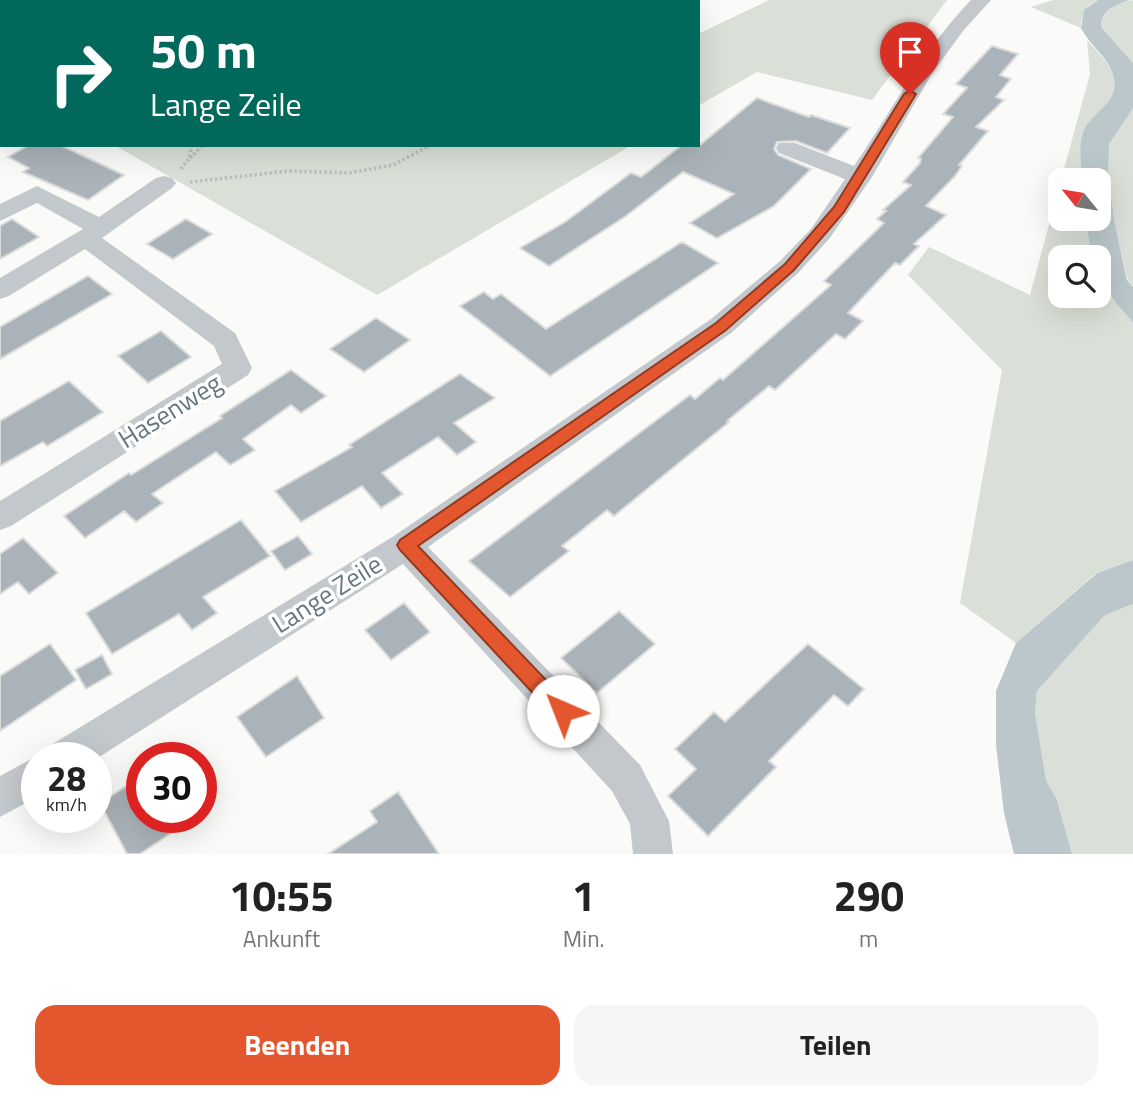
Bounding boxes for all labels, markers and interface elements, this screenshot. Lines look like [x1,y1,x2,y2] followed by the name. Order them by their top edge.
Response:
[150,12,257,87] text: 50 m
[880,22,940,94] pin
[35,28,126,119] icon: right
[891,33,929,71] icon: arrive
[150,80,302,128] text: Lange Zeile
[1048,168,1111,231] north arrow
[1048,168,1111,308] map controls
[1048,245,1111,308] button: search
[110,363,229,458] street label: Hasenweg
[264,544,389,643] street label: Lange Zeile
[526,674,600,748] position arrow
[126,742,217,833] speed limit sign: 30
[47,751,86,805] text: 28
[46,791,87,818] text: km/h
[229,863,334,927] text: 10:55
[572,863,595,927] text: 1
[833,863,904,927] text: 290
[243,921,320,956] text: Ankunft
[563,921,604,956] text: Min.
[859,921,878,956] text: m
[35,1005,560,1085] button: Beenden
[574,1005,1098,1085] button: Teilen

